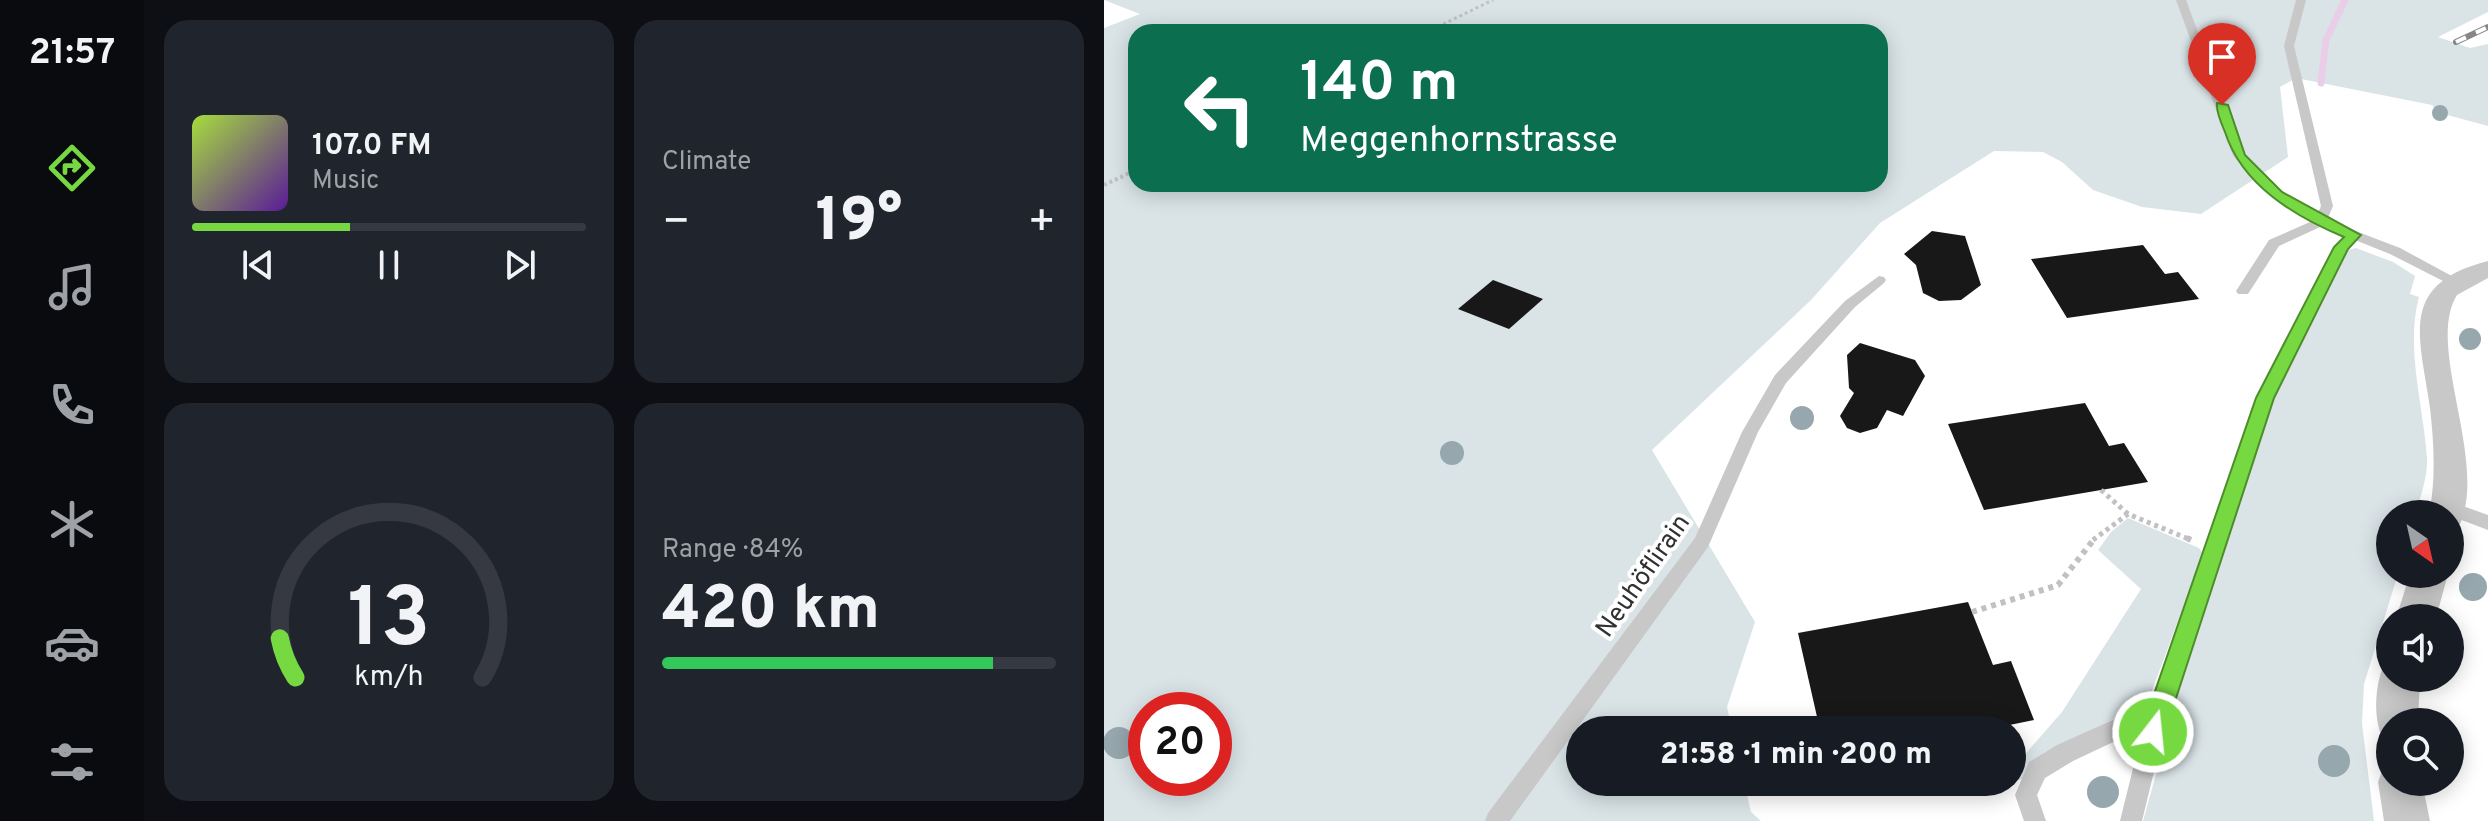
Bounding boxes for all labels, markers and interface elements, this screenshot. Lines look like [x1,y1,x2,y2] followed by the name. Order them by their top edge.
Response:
[2188,23,2256,105] pin
[29,31,115,77] text: 21:57
[2200,35,2244,79] icon: arrive
[1300,50,1458,120] text: 140 m
[1168,56,1272,160] icon: left
[1300,119,1618,165] text: Meggenhornstrasse
[312,128,431,165] text: 107.0 FM
[44,140,100,196] icon: directions
[662,146,751,179] text: Climate
[312,165,379,198] text: Music
[816,186,902,262] text: 19°
[662,196,690,252] text: −
[1028,196,1056,252] text: +
[236,243,280,287] icon: previous
[367,243,411,287] icon: pause
[498,243,542,287] icon: next
[44,259,100,315] icon: music
[44,377,100,433] icon: phone
[44,496,100,552] icon: climate
[2376,500,2464,588] north arrow
[2376,500,2464,796] map controls
[1589,508,1699,645] street label: Neuhöflirain
[662,534,803,567] text: Range · 84%
[347,570,431,675] text: 13
[662,574,880,650] text: 420 km
[2376,604,2464,692] button: sound
[44,615,100,671] icon: car
[354,660,424,696] text: km/h
[2111,690,2195,774] position arrow
[1128,692,1232,796] speed limit sign: 20
[2376,708,2464,796] button: search
[44,734,100,790] icon: filters
[1660,737,1932,774] text: 21:58 · 1 min · 200 m

